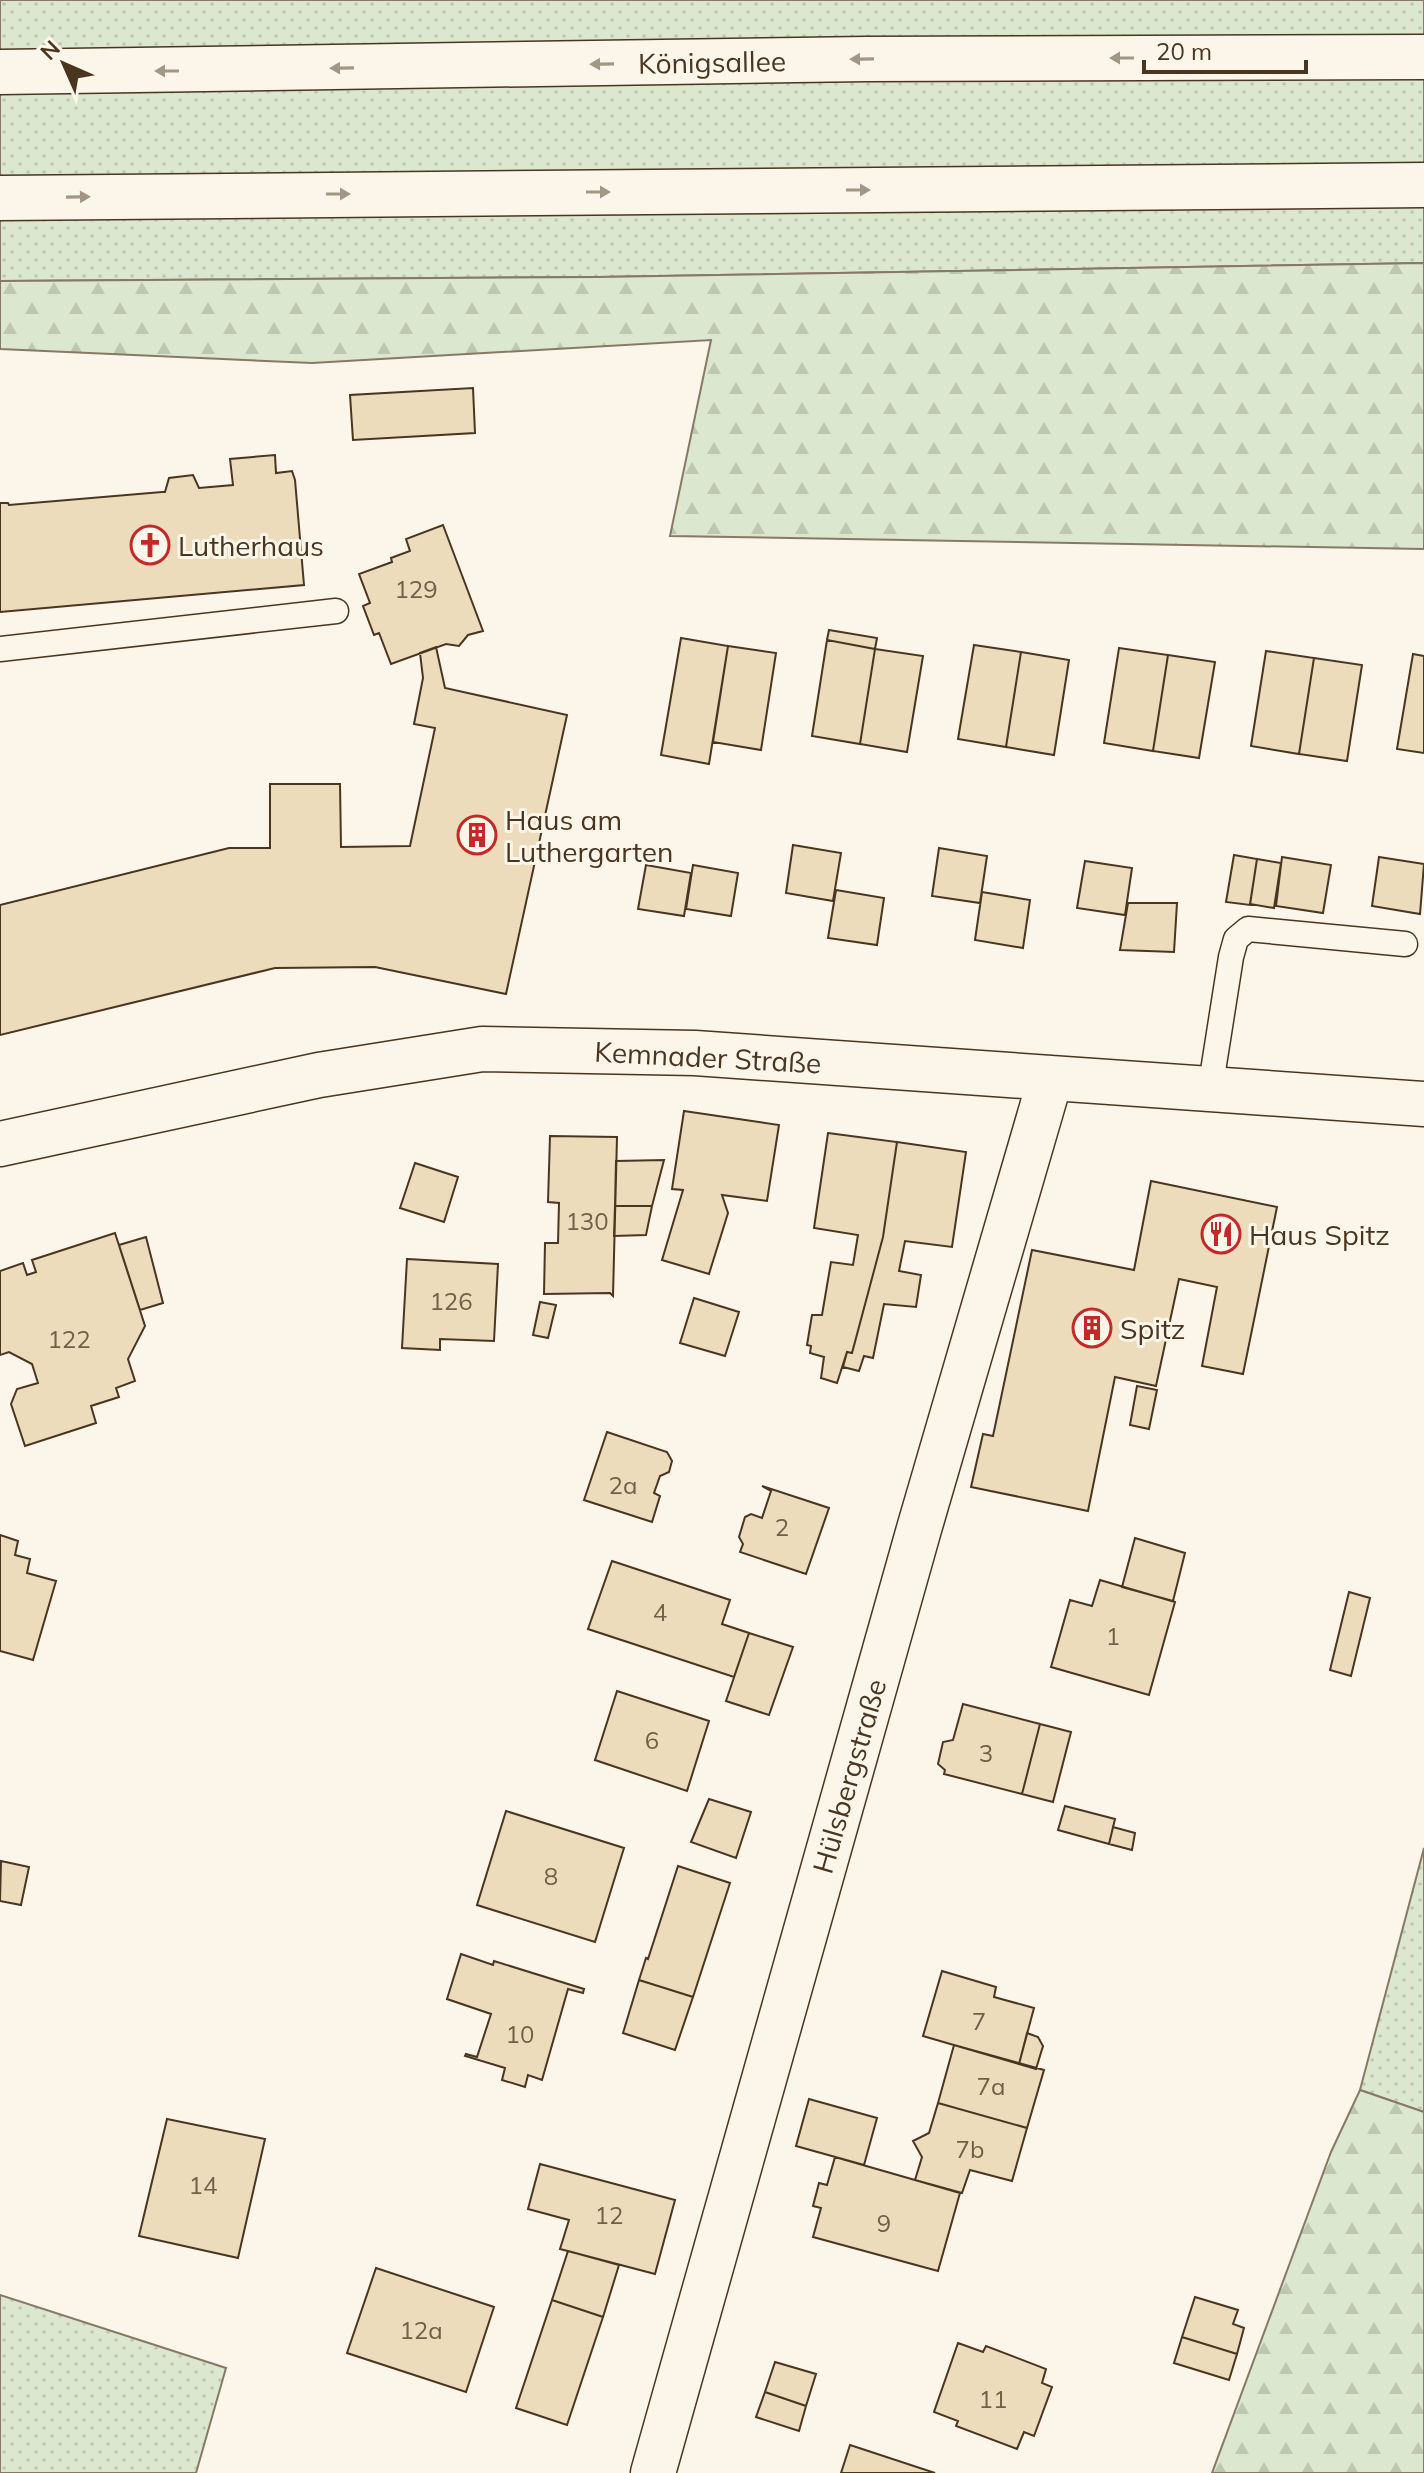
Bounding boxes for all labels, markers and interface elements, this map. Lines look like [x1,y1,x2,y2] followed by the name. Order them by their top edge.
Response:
[24,24,104,104] north arrow
[1144,24,1306,74] scale bar
[34,34,66,66] text: N
[1156,36,1212,66] text: 20 m
[638,43,786,81] street label: Königsallee
[1109,52,1134,64] one-way arrow
[849,53,874,65] one-way arrow
[589,57,614,70] one-way arrow
[329,62,354,75] one-way arrow
[154,65,179,77] one-way arrow
[846,184,871,196] one-way arrow
[586,186,611,198] one-way arrow
[326,188,351,200] one-way arrow
[66,191,91,203] one-way arrow
[129,524,171,566] church icon: Lutherhaus
[178,528,324,563] place label: Lutherhaus
[394,574,438,604] house number: 129
[505,802,673,869] place label: Haus am Luthergarten
[456,814,498,856] building icon: Haus am Luthergarten
[594,1034,822,1080] street label: Kemnader Straße
[565,1206,609,1236] house number: 130
[1200,1213,1242,1255] restaurant icon: Haus Spitz
[1249,1217,1390,1252] place label: Haus Spitz
[429,1286,473,1316] house number: 126
[1071,1307,1113,1349] building icon: Spitz
[1120,1311,1185,1346] place label: Spitz
[47,1324,91,1354] house number: 122
[609,1470,637,1500] house number: 2a
[775,1512,789,1542] house number: 2
[653,1597,667,1627] house number: 4
[1106,1621,1120,1651] house number: 1
[805,1675,893,1877] street label: Hülsbergstraße
[645,1725,659,1755] house number: 6
[979,1738,993,1768] house number: 3
[544,1861,558,1891] house number: 8
[972,2006,986,2036] house number: 7
[506,2019,534,2049] house number: 10
[977,2071,1005,2101] house number: 7a
[956,2134,984,2164] house number: 7b
[189,2170,217,2200] house number: 14
[595,2200,623,2230] house number: 12
[877,2208,891,2238] house number: 9
[399,2315,443,2345] house number: 12a
[979,2384,1007,2414] house number: 11

